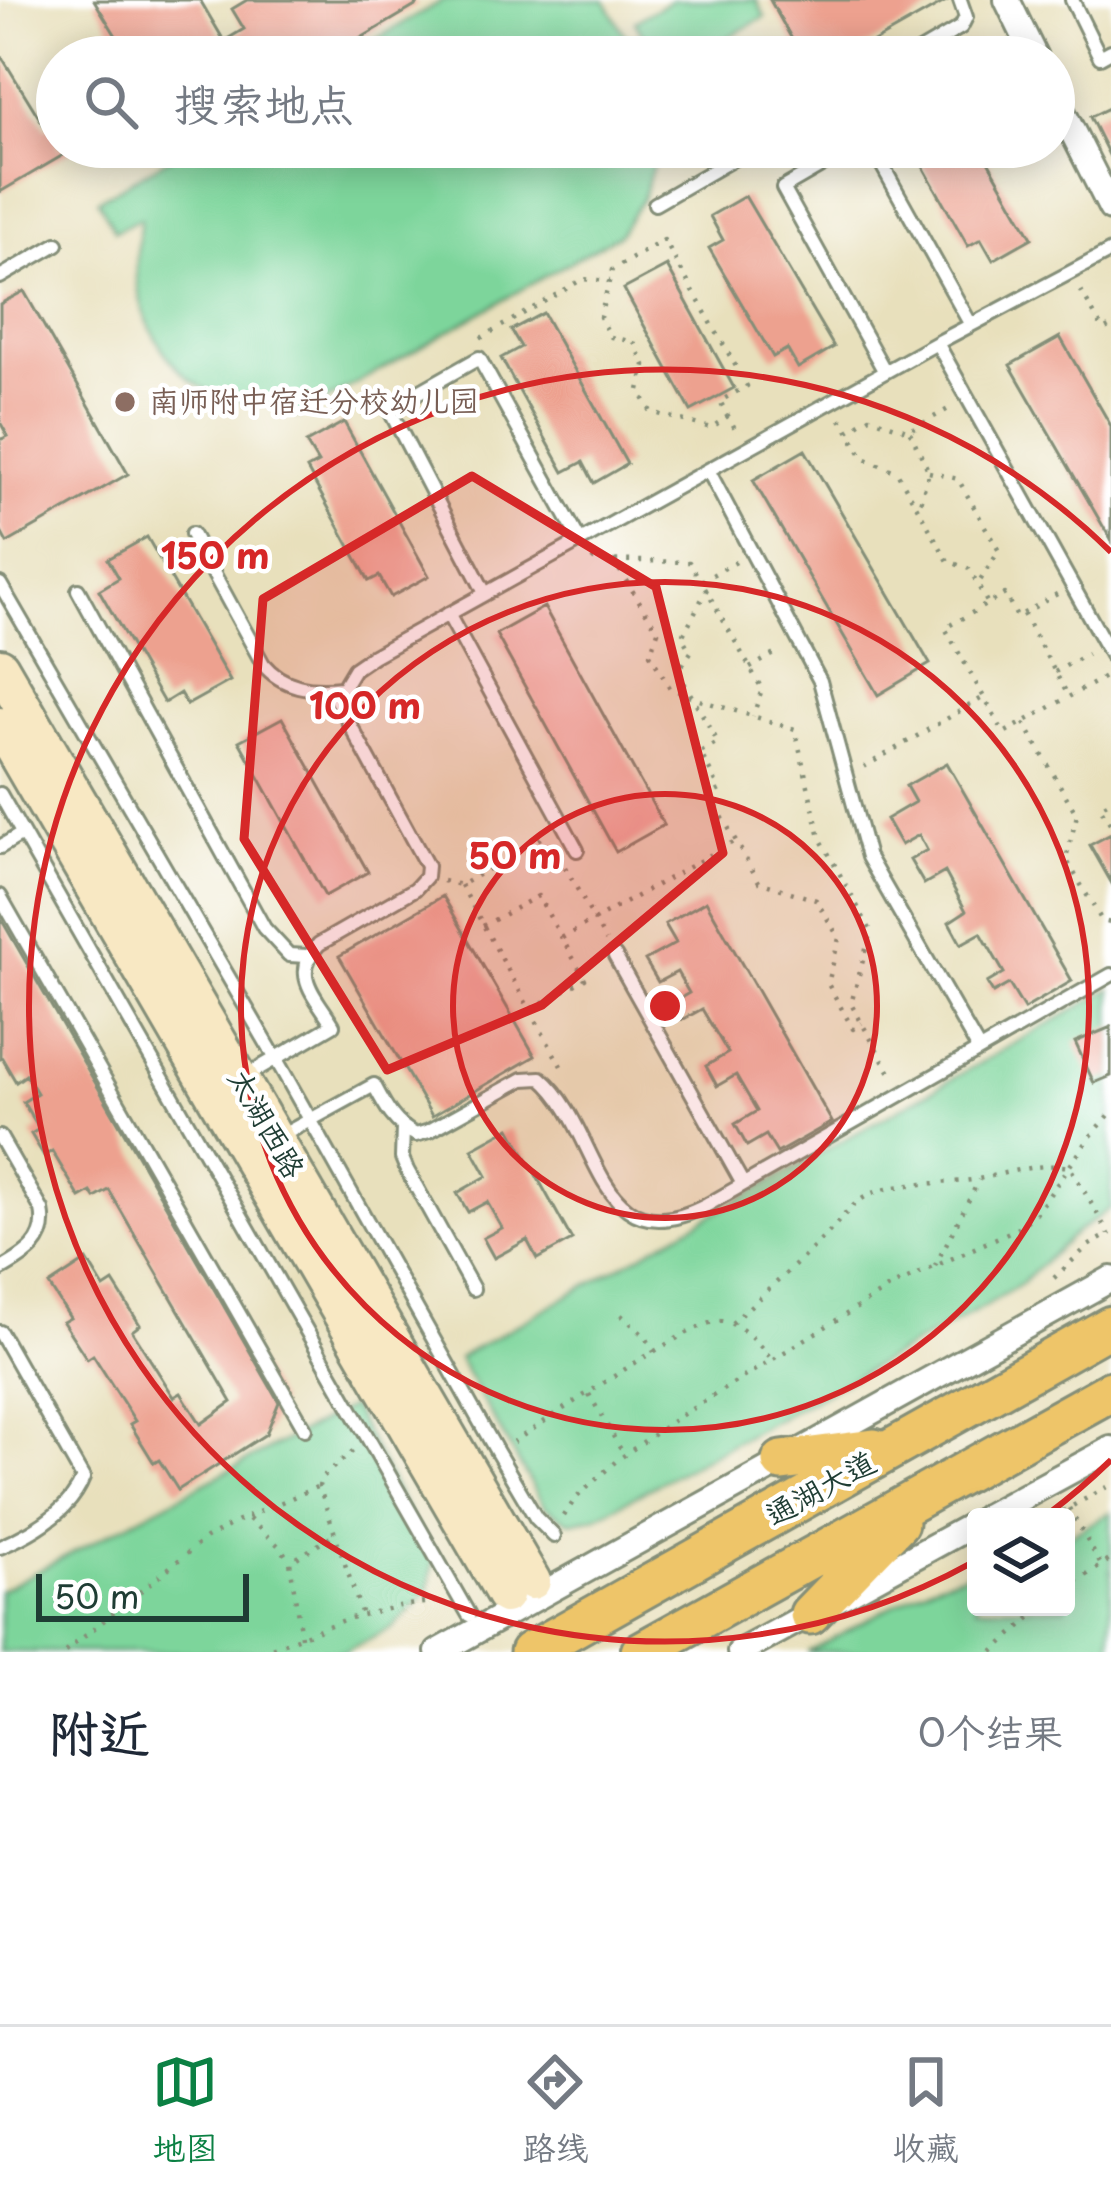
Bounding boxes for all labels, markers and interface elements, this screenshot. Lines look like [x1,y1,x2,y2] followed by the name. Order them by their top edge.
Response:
[36,36,1075,168] search box
[174,68,354,136] text: 搜索地点
[78,69,144,135] icon: search
[149,377,479,422] place label: 南师附中宿迁分校幼儿园
[112,389,138,415] marker: 南师附中宿迁分校幼儿园
[160,527,270,581] text: 150 m
[309,677,421,731] text: 100 m
[468,827,562,881] text: 50 m
[644,985,686,1027] centre of rings
[219,1060,318,1186] street label: 太湖西路
[756,1438,883,1536] street label: 通湖大道
[967,1508,1075,1616] map controls
[967,1508,1075,1616] button: layers
[36,1568,249,1621] scale bar
[54,1570,140,1620] text: 50 m
[48,1692,150,1769] text: 附近
[917,1701,1063,1760] text: 0个结果
[152,2049,218,2171] tab: 地图
[522,2049,588,2171] tab: 路线
[893,2049,959,2171] tab: 收藏

